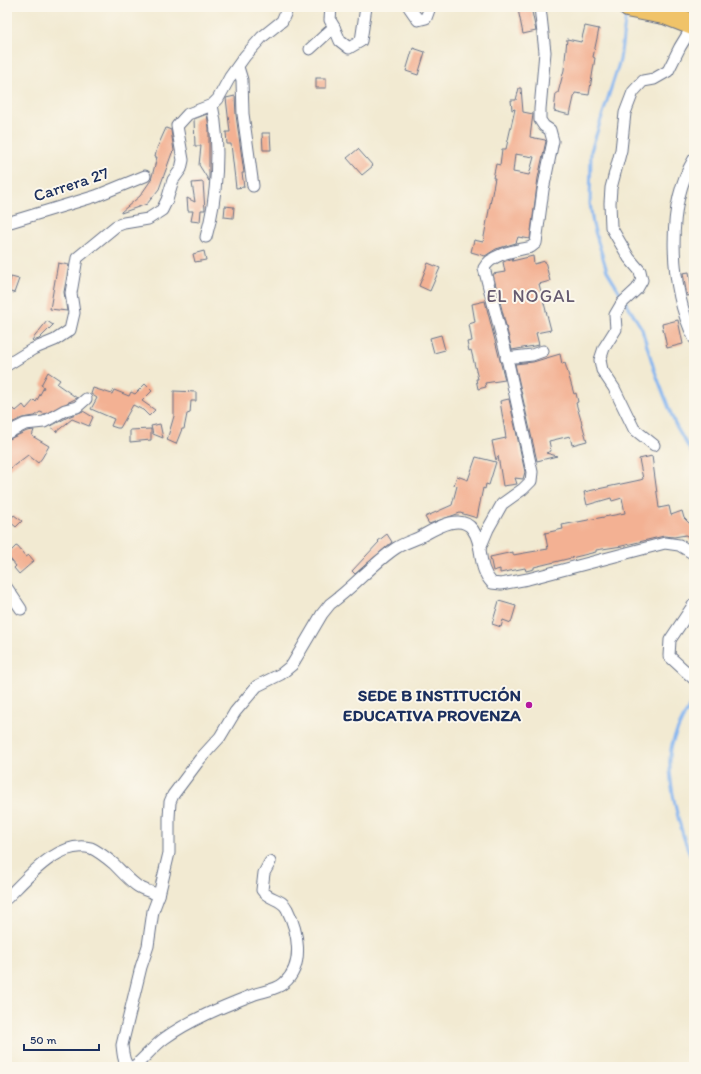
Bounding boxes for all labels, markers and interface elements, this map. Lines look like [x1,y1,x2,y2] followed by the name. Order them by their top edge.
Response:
[31,162,112,206] street label: Carrera 27
[486,285,576,307] district label: EL NOGAL
[343,685,521,725] place label: SEDE B INSTITUCIÓN EDUCATIVA PROVENZA
[524,700,534,710] marker: SEDE B INSTITUCIÓN EDUCATIVA PROVENZA
[24,1026,99,1052] scale bar
[30,1033,56,1047] text: 50 m

